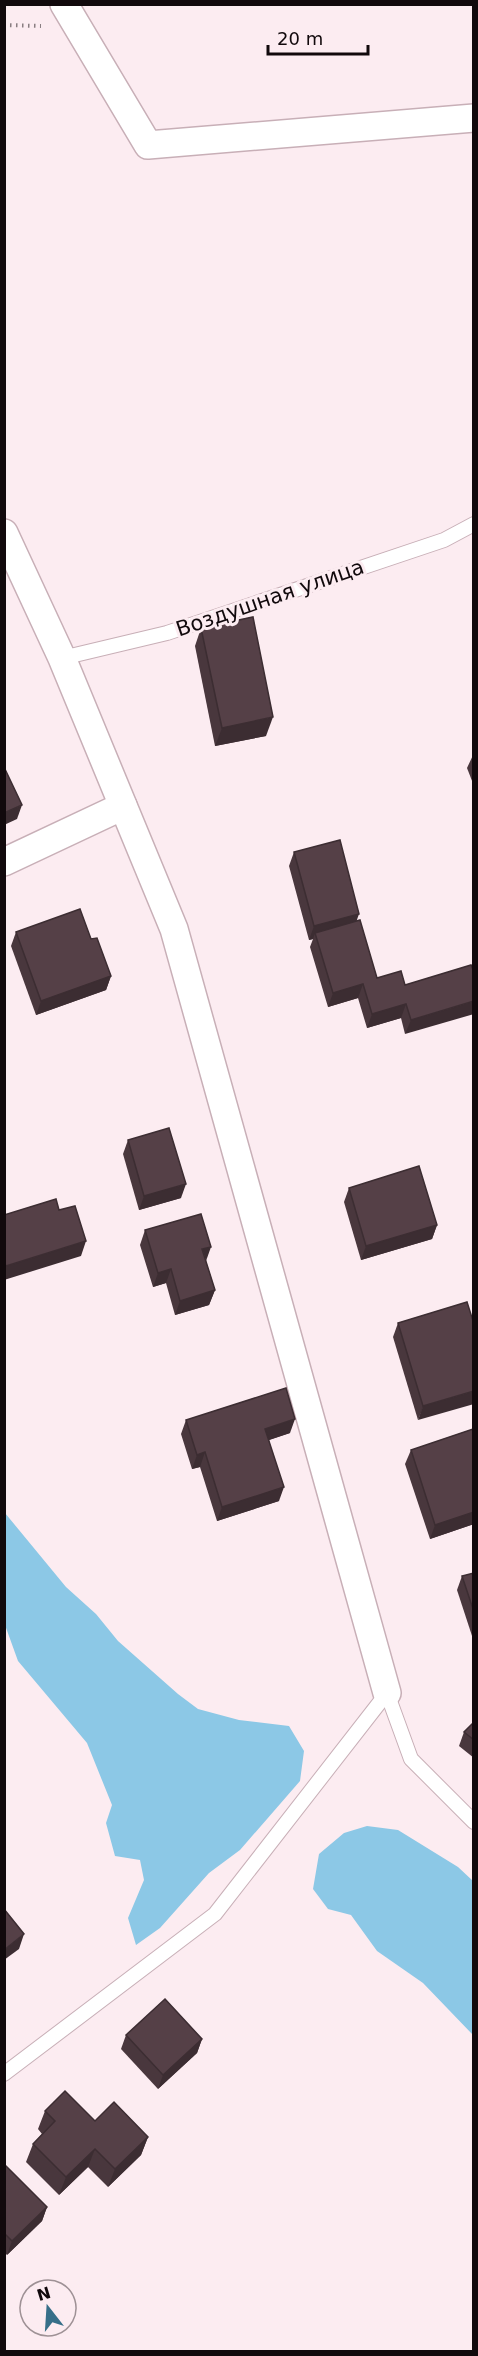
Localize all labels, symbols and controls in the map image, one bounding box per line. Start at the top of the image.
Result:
scale bar [268,18,368,56]
text: 20 m [277,28,323,49]
street label: Воздушная улица [173,555,367,641]
north arrow [18,2278,78,2338]
text: N [35,2283,53,2305]

